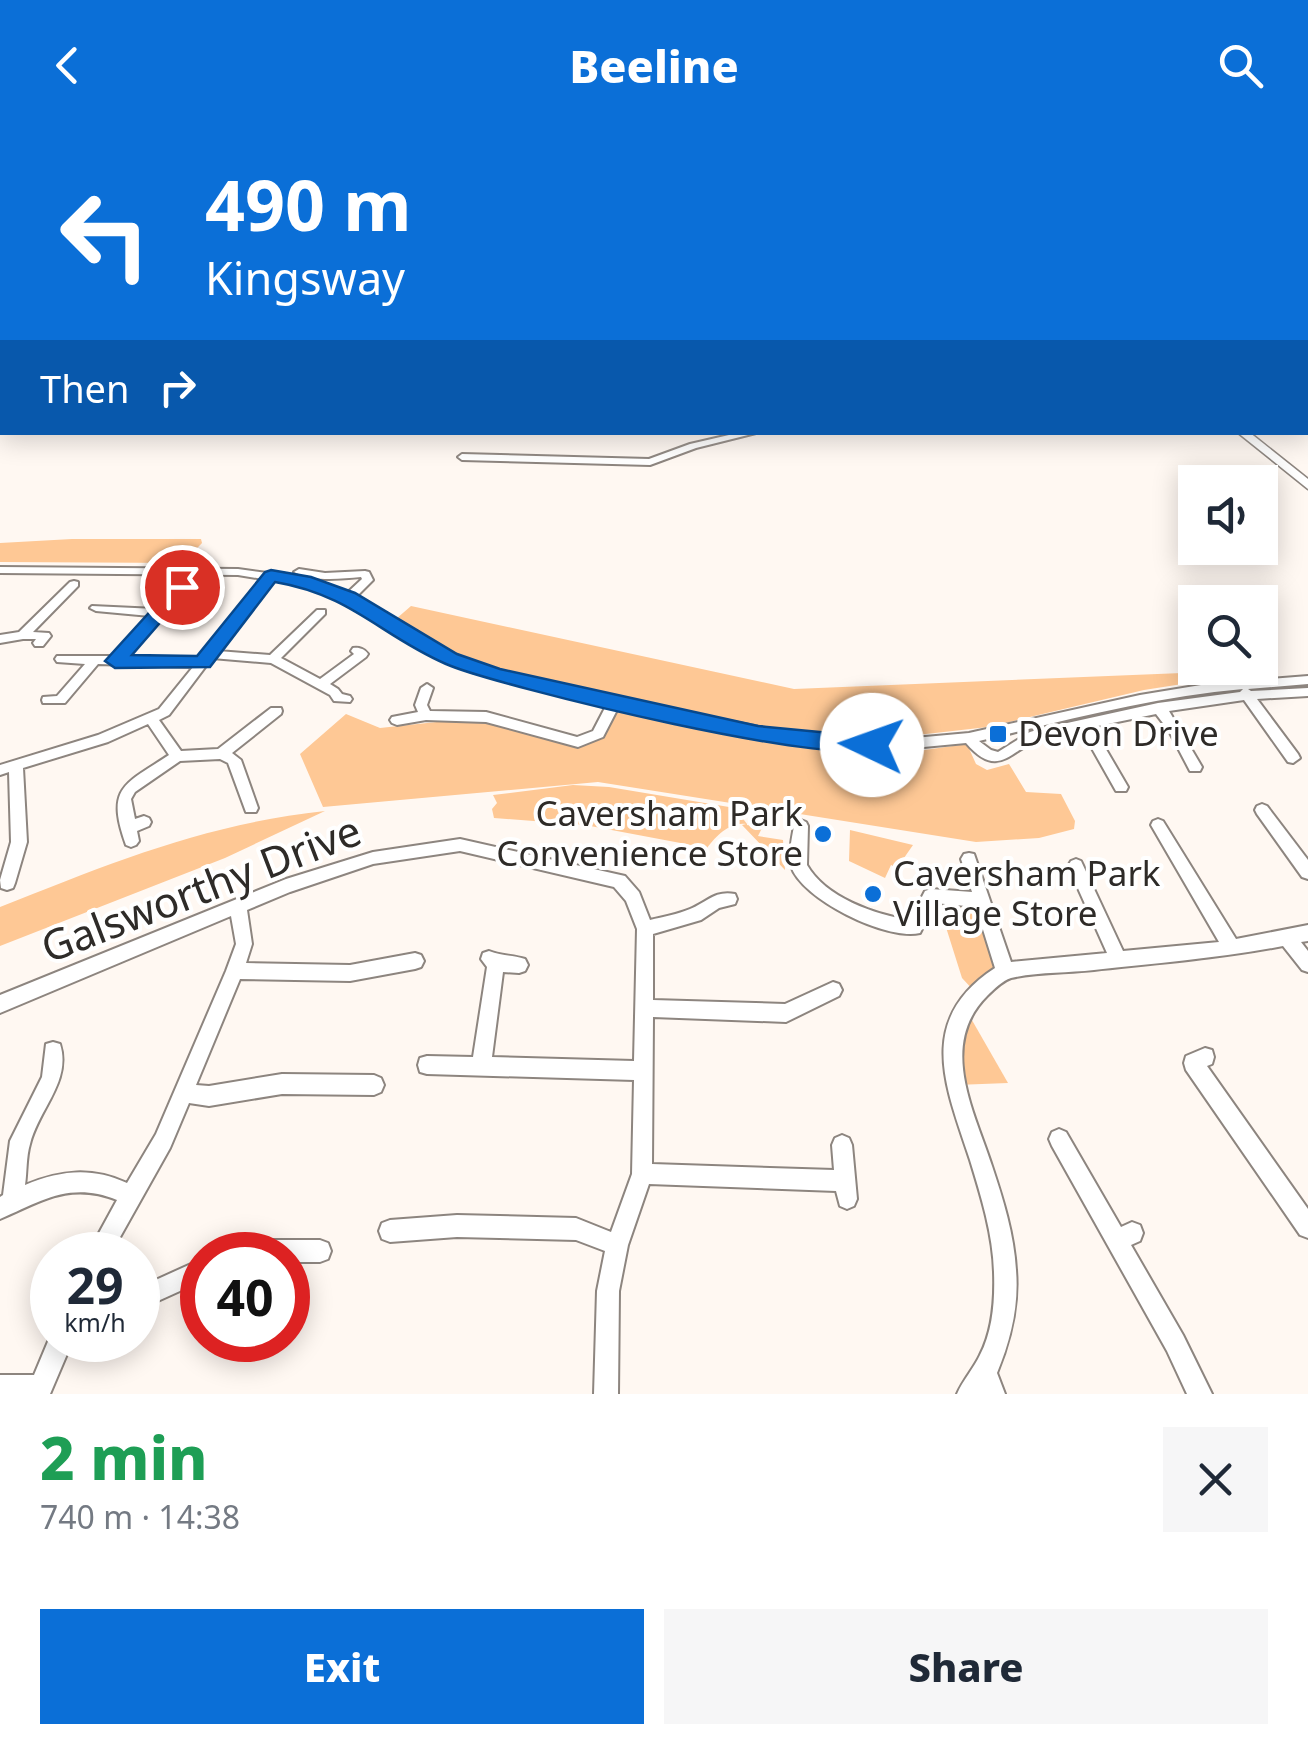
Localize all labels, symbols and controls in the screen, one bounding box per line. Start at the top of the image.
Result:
text: Beeline [569,35,739,96]
icon: back [40,38,95,93]
icon: search [1213,38,1268,93]
text: 490 m [205,156,412,252]
icon: left [40,170,170,300]
text: Kingsway [205,247,405,308]
icon: right [150,360,205,415]
text: Then [40,362,130,414]
map controls [1178,465,1278,685]
button: sound [1178,465,1278,565]
pin [140,545,225,630]
icon: arrive [155,560,210,615]
button: search [1178,585,1278,685]
position arrow [820,693,924,797]
place label: Devon Drive [1018,709,1219,756]
marker: Devon Drive [987,723,1009,745]
place label: Caversham Park Convenience Store [496,789,803,876]
street label: Galsworthy Drive [32,800,369,975]
marker: Caversham Park Convenience Store [812,823,834,845]
place label: Caversham Park Village Store [893,849,1161,936]
marker: Caversham Park Village Store [862,883,884,905]
speed limit sign: 40 [180,1232,310,1362]
text: 29 [66,1251,124,1319]
text: km/h [64,1305,126,1339]
text: 2 min [40,1416,208,1498]
button: close [1163,1427,1268,1532]
text: 740 m · 14:38 [40,1495,240,1538]
button: Exit [40,1609,644,1724]
button: Share [664,1609,1268,1724]

